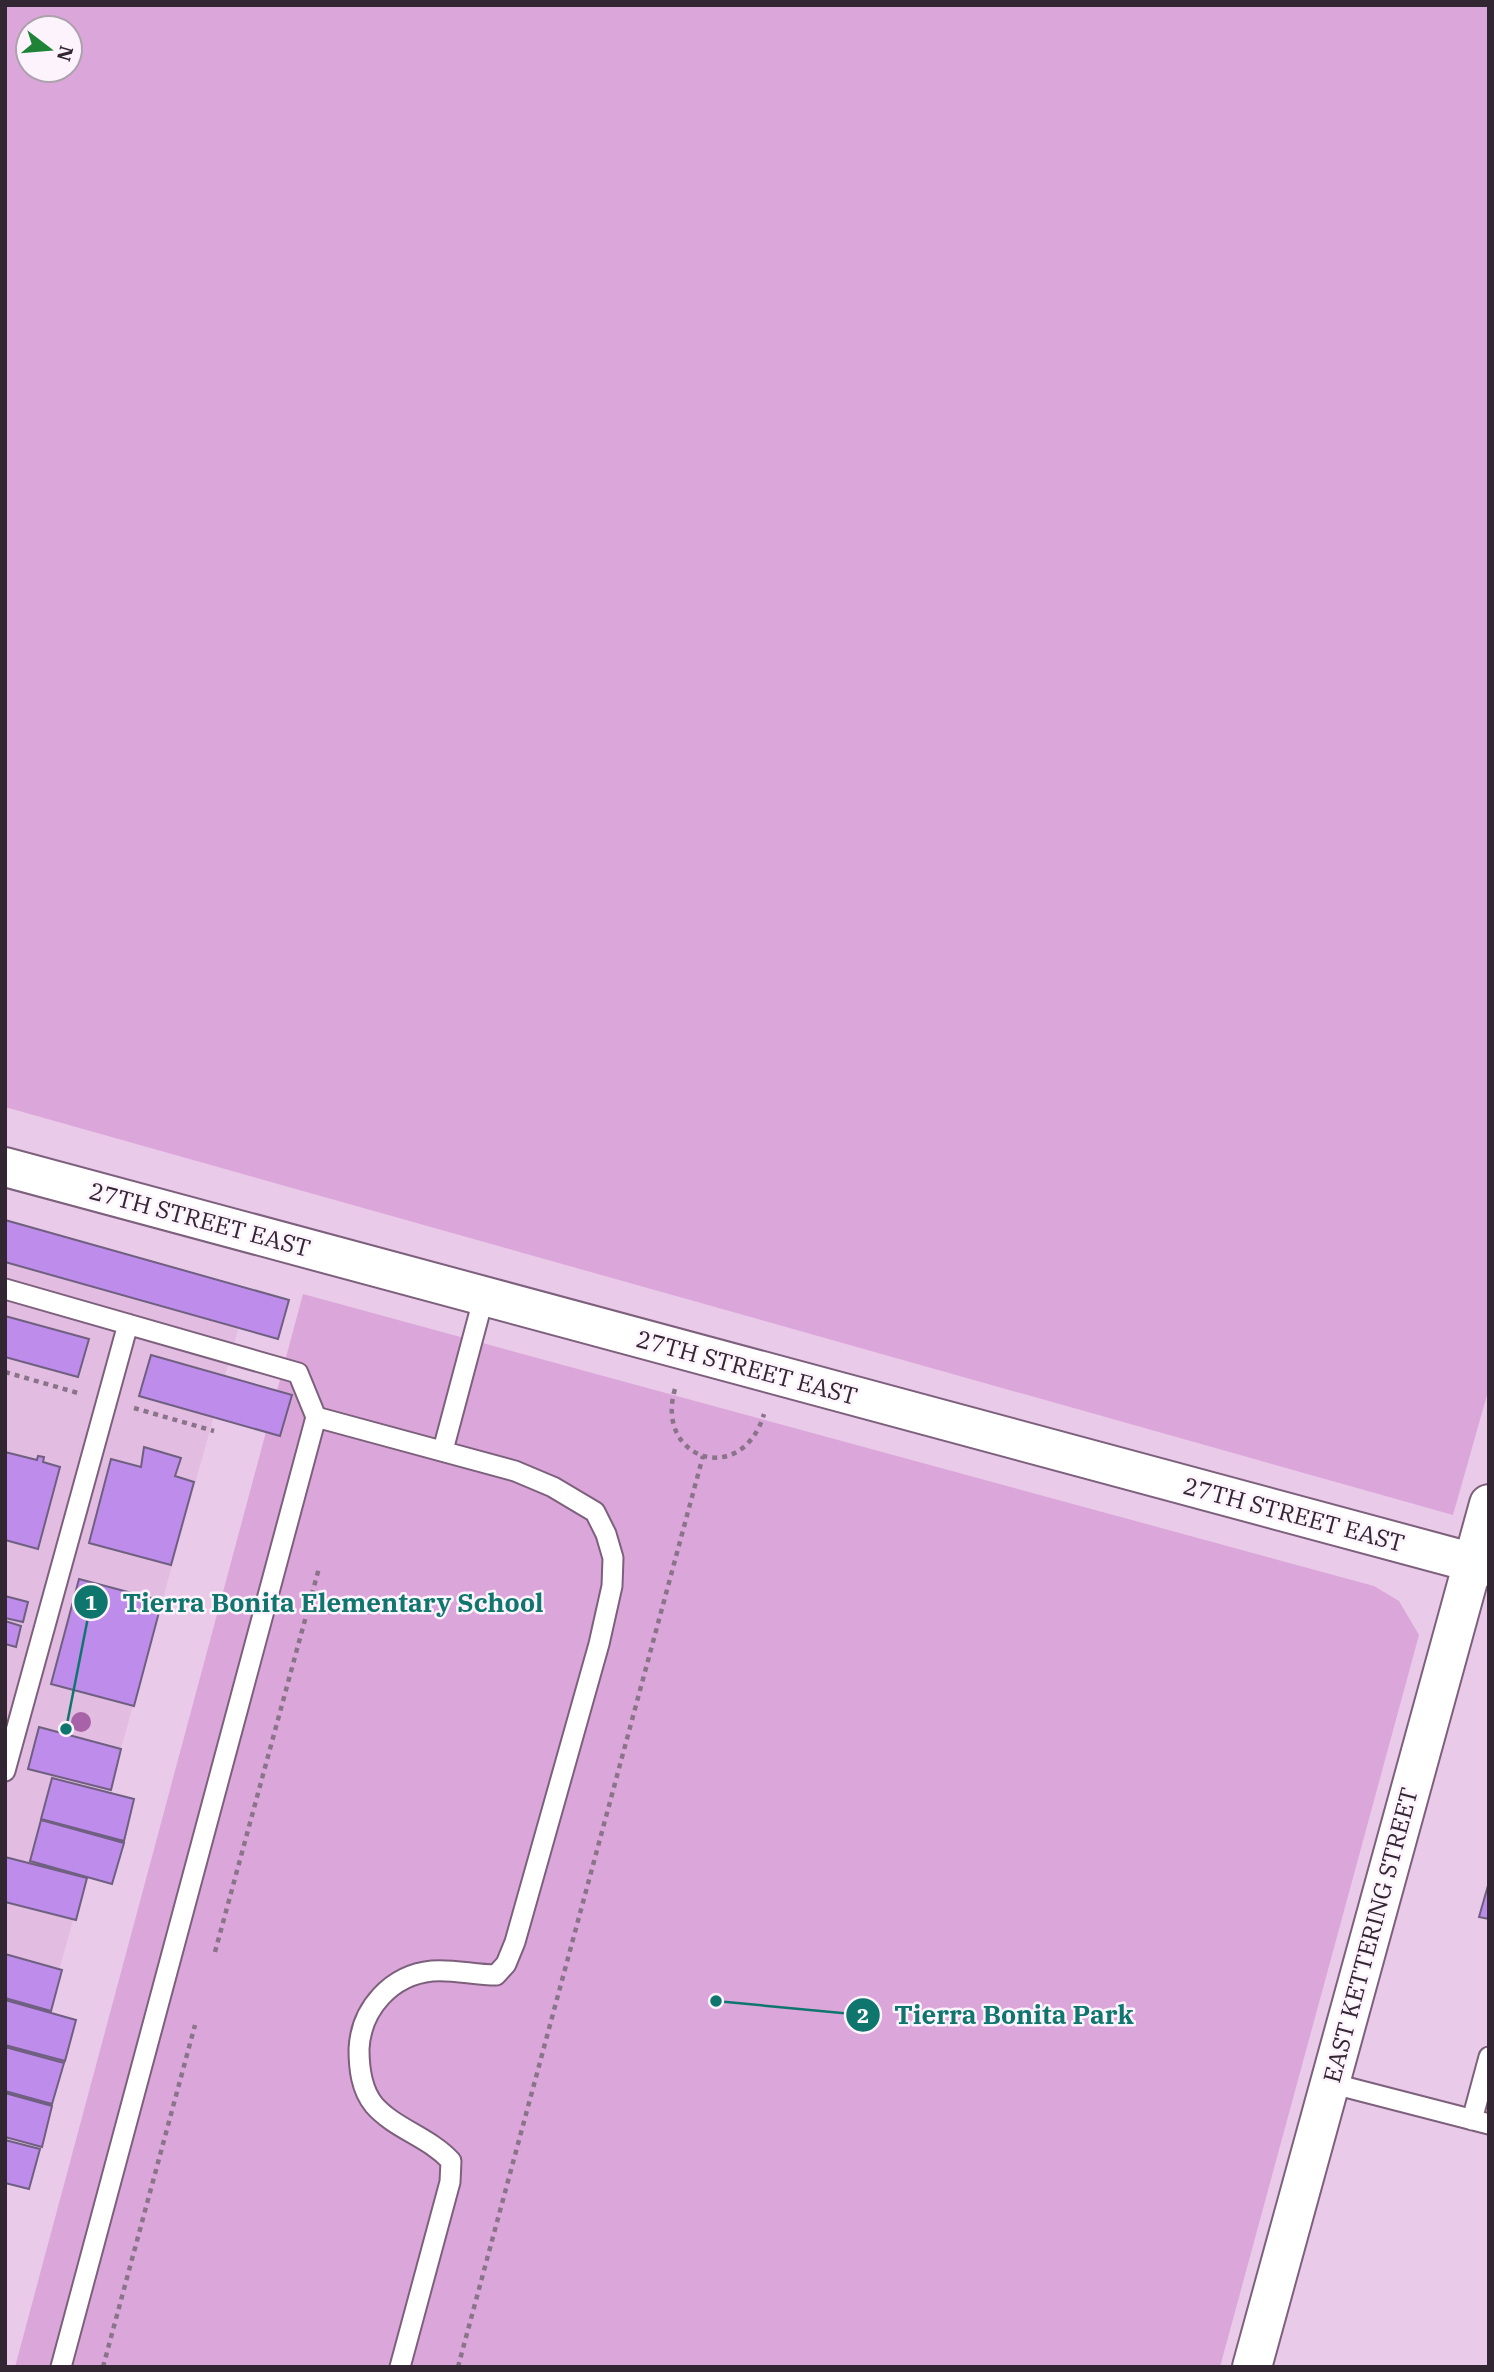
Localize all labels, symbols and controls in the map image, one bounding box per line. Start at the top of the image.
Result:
north arrow [14,14,84,84]
text: N [52,43,79,64]
street label: 27TH STREET EAST [86,1174,314,1264]
street label: 27TH STREET EAST [633,1322,861,1412]
street label: 27TH STREET EAST [1180,1469,1408,1559]
callout: Tierra Bonita Elementary School [73,1579,557,1626]
text: Tierra Bonita Elementary School [122,1585,544,1619]
text: 1 [85,1588,97,1616]
street label: EAST KETTERING STREET [1315,1784,1425,2086]
callout: Tierra Bonita Park [846,1992,1148,2039]
text: Tierra Bonita Park [894,1997,1135,2031]
text: 2 [857,2001,869,2029]

